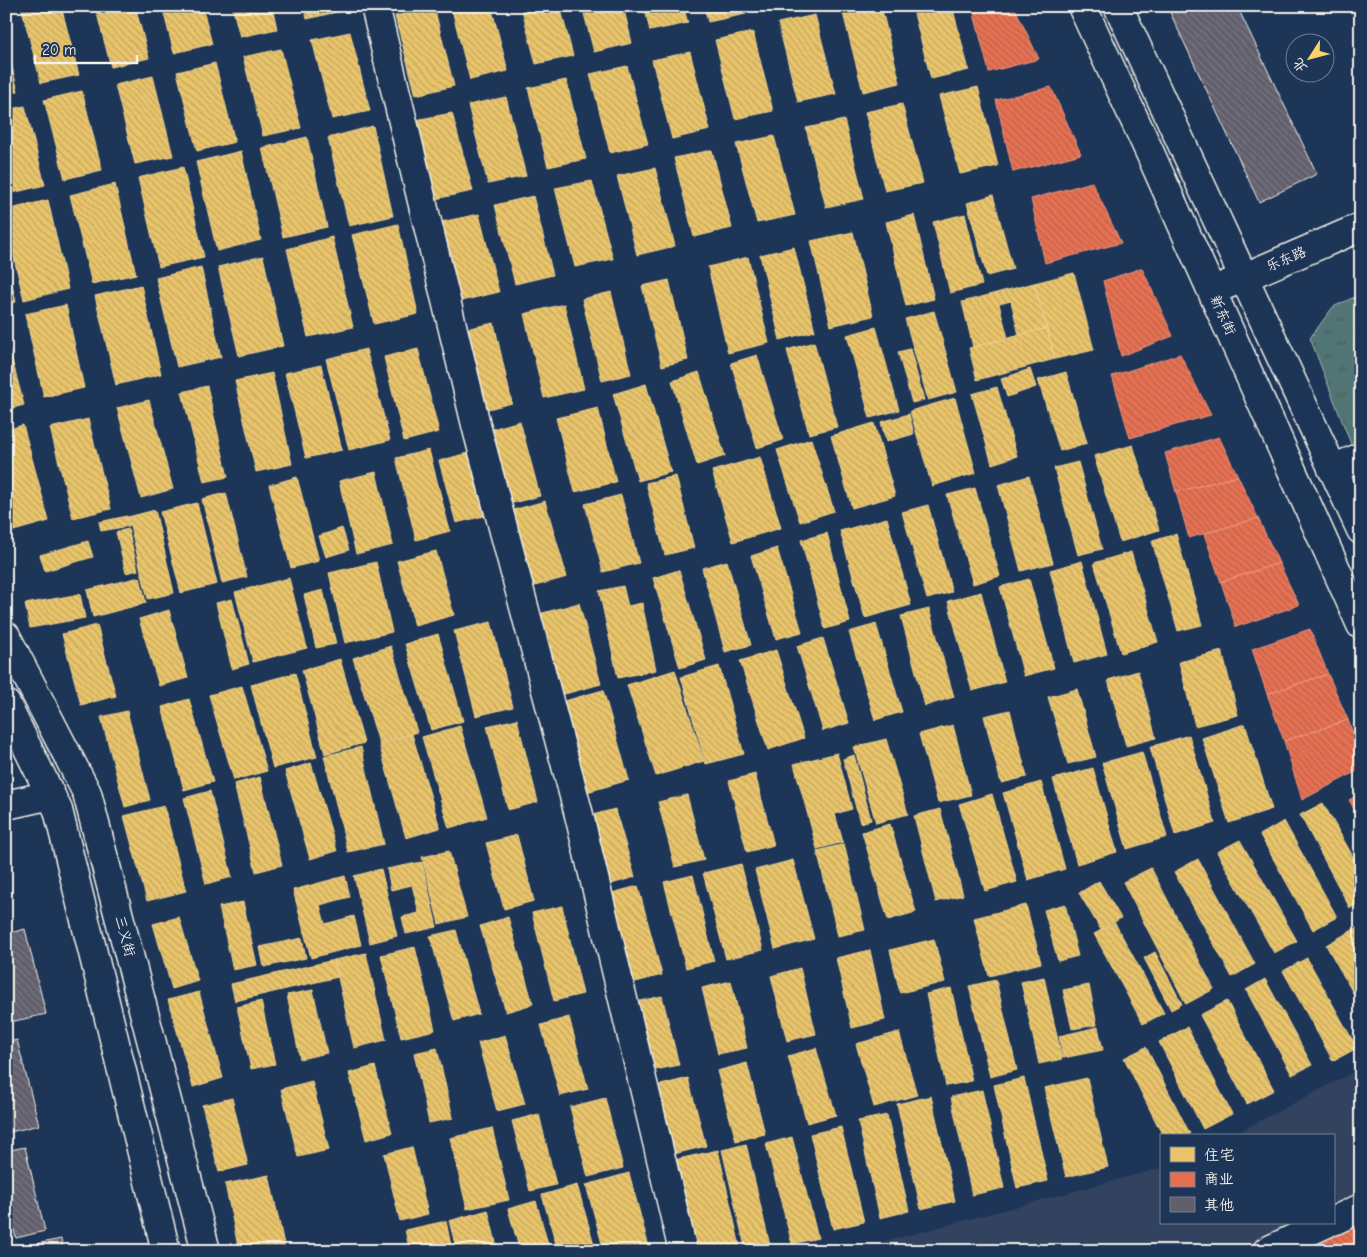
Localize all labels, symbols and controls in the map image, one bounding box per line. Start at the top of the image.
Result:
scale bar [35,32,138,64]
north arrow [1284,32,1334,82]
text: 20 m [42,41,76,59]
text: 北 [1289,55,1311,76]
street label: 乐东路 [1263,243,1309,275]
street label: 新东街 [1207,292,1239,338]
street label: 三义街 [111,914,139,958]
legend [1160,1134,1334,1224]
text: 住宅 [1204,1146,1234,1164]
text: 商业 [1204,1170,1234,1188]
text: 其他 [1204,1196,1234,1214]

